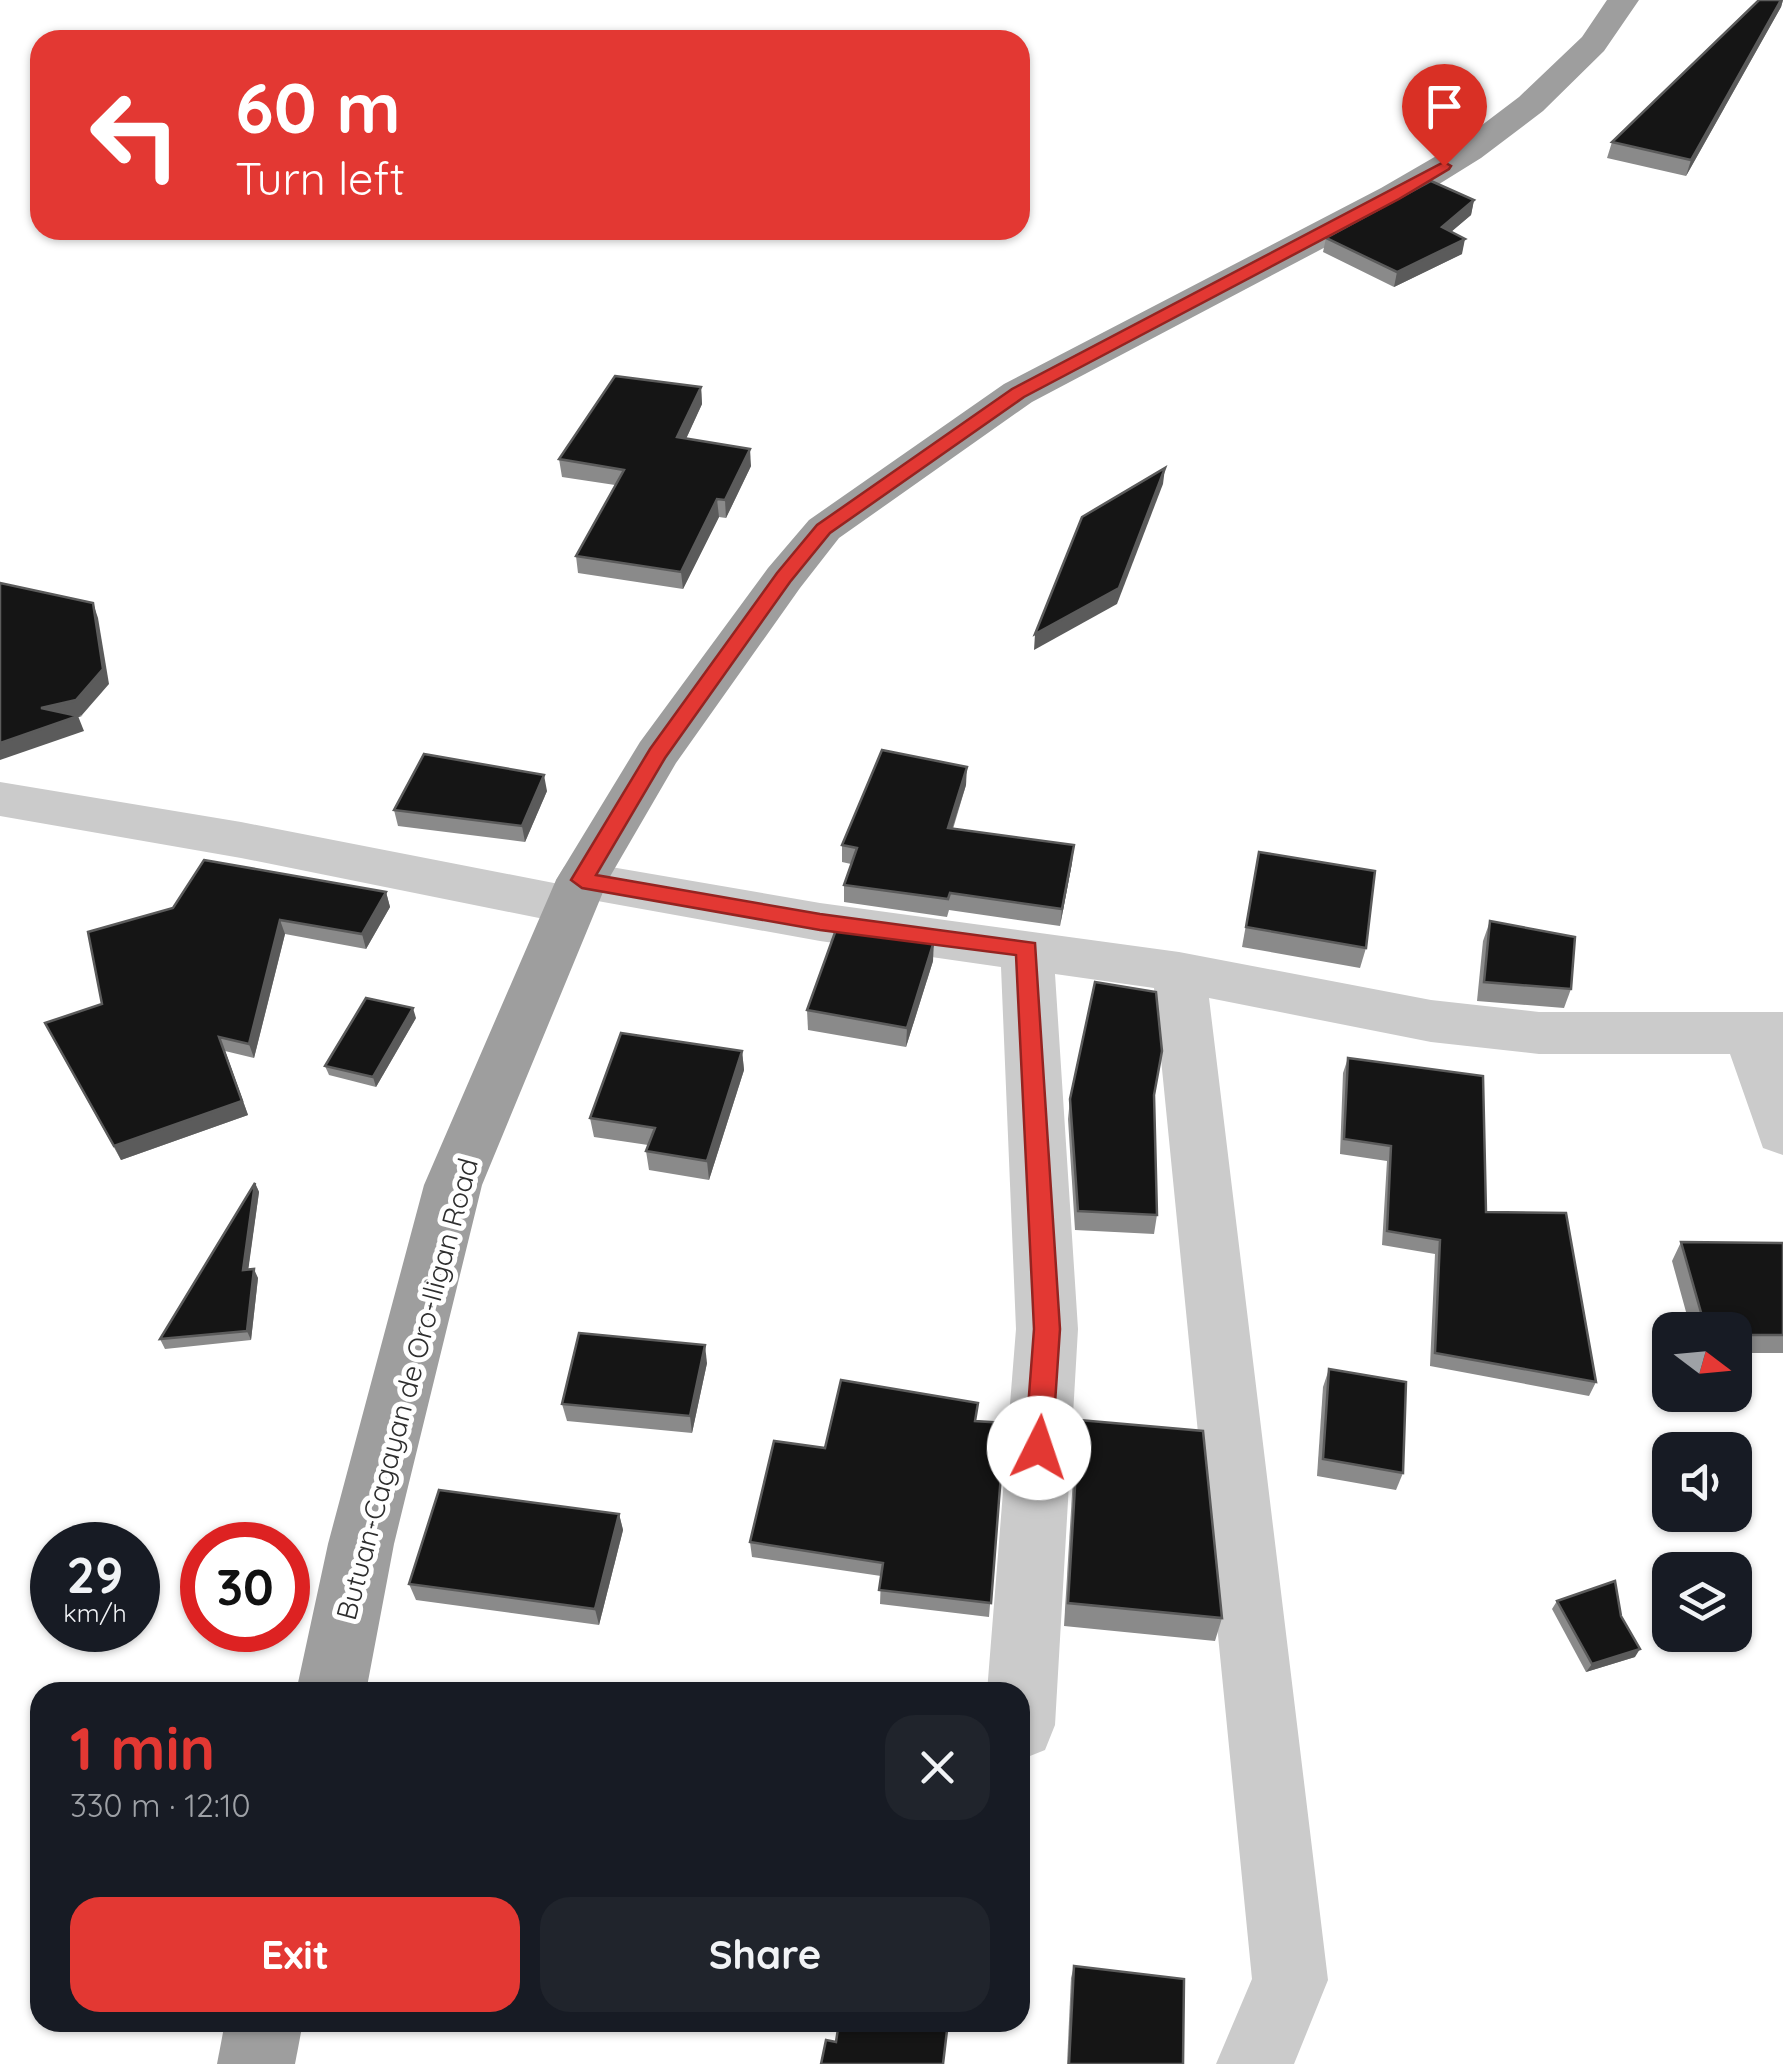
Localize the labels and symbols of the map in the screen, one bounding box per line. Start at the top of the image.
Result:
pin [1402,64,1487,167]
street label: Butuan-Cagayan de Oro-Iligan Road [328,1154,485,1624]
north arrow [1652,1312,1752,1412]
position arrow [987,1396,1091,1500]
speed limit sign: 30 [180,1522,310,1652]

